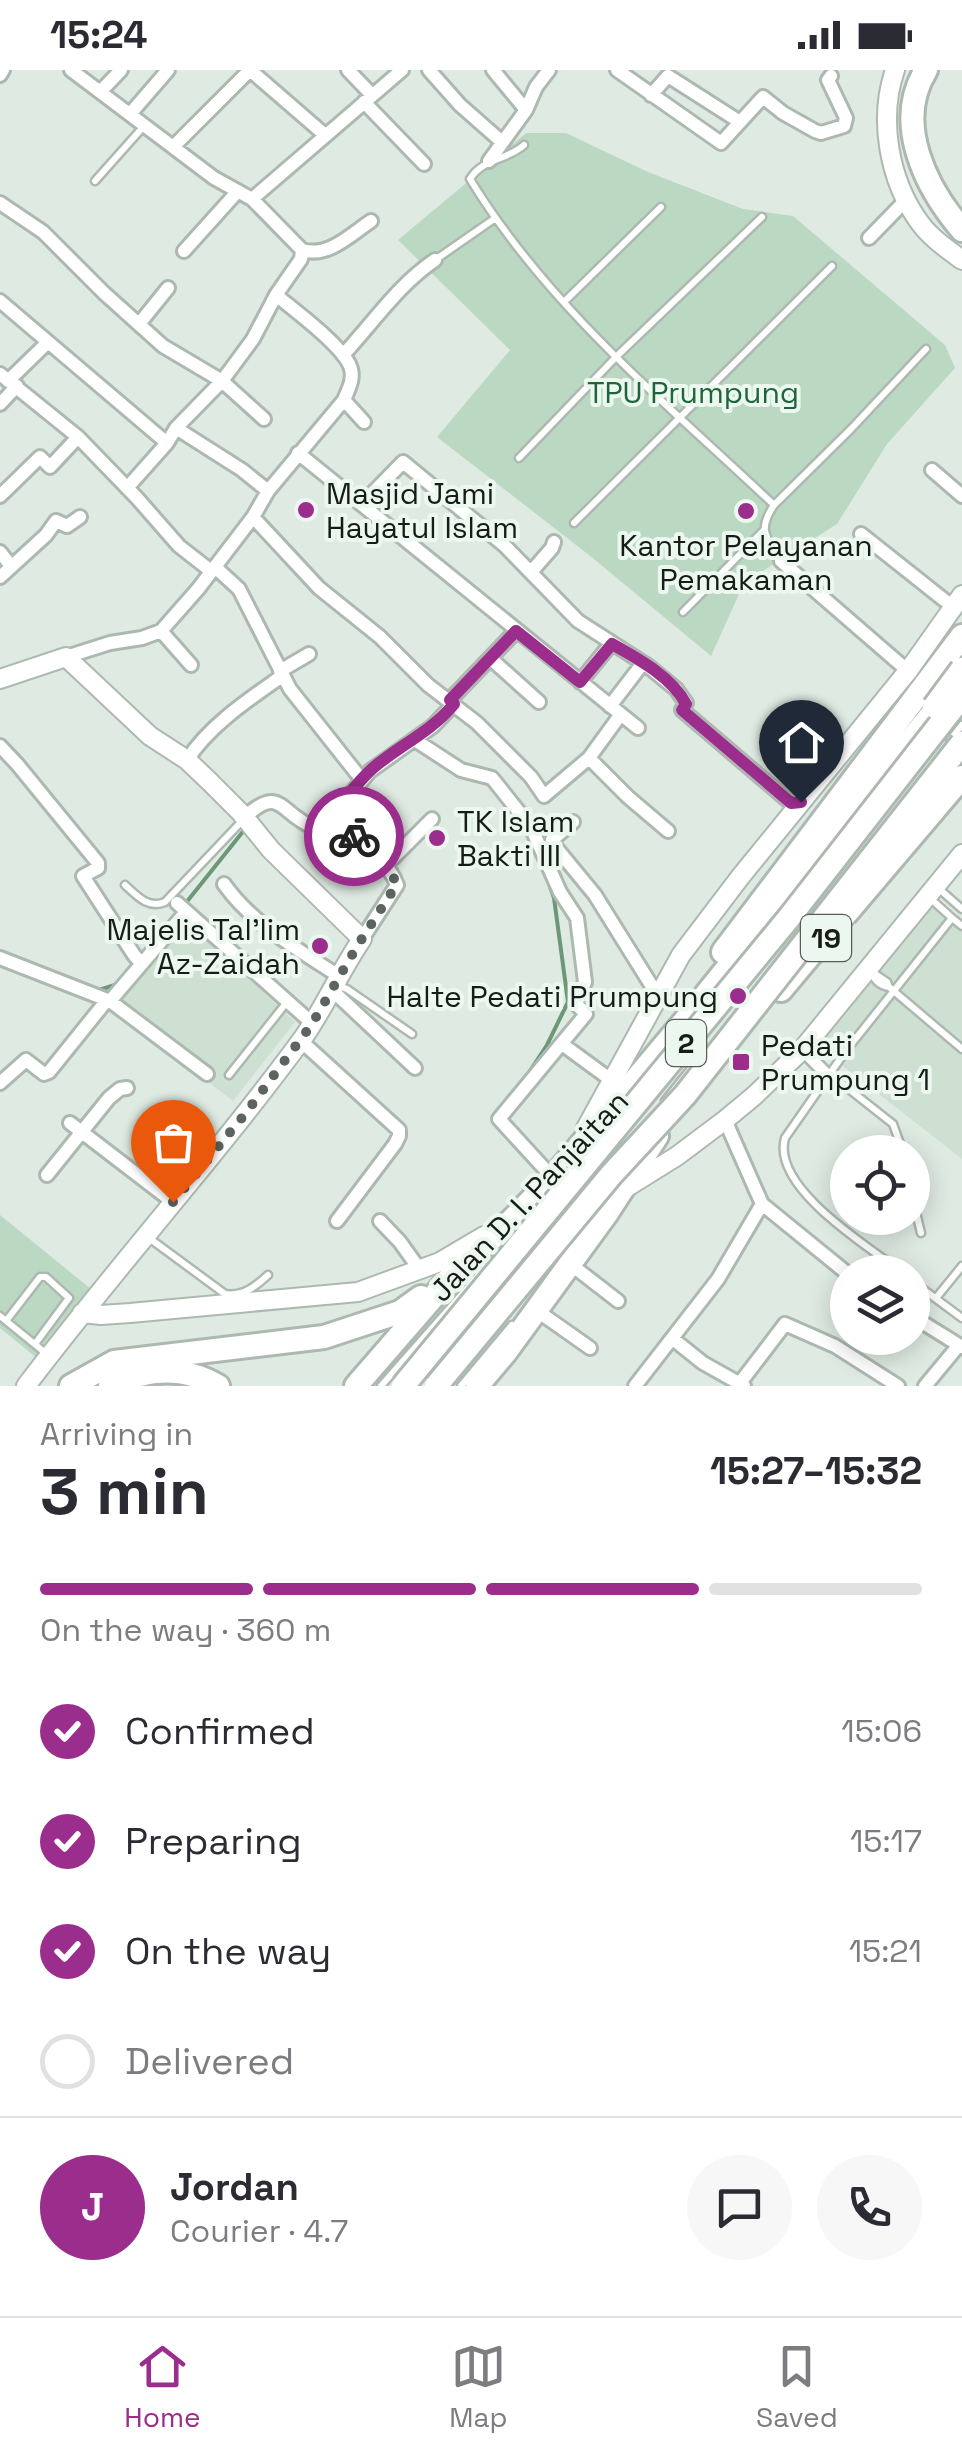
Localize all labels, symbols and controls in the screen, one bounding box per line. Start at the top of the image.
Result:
text: 15:24 [50,11,147,59]
park label: TPU Prumpung [587,373,799,412]
place label: Masjid Jami Hayatul Islam [326,474,518,547]
marker: Masjid Jami Hayatul Islam [295,499,317,521]
marker: Kantor Pelayanan Pemakaman [735,500,757,522]
place label: Kantor Pelayanan Pemakaman [619,526,873,599]
pin [759,700,844,803]
icon: home [774,715,829,770]
courier [304,786,404,886]
place label: TK Islam Bakti III [457,802,574,875]
icon: bike [327,809,382,864]
marker: TK Islam Bakti III [426,827,448,849]
place label: Majelis Tal'lim Az-Zaidah [107,910,300,983]
road number: 19 [801,915,851,961]
marker: Majelis Tal'lim Az-Zaidah [309,935,331,957]
place label: Halte Pedati Prumpung [386,977,718,1016]
marker: Halte Pedati Prumpung [727,985,749,1007]
road number: 2 [666,1020,706,1066]
place label: Pedati Prumpung 1 [761,1026,930,1099]
marker: Pedati Prumpung 1 [730,1051,752,1073]
street label: Jalan D. I. Panjaitan [421,1082,637,1310]
pin [131,1100,216,1203]
icon: bag [146,1115,201,1170]
map controls [830,1135,930,1355]
button: locate [830,1135,930,1235]
button: layers [830,1255,930,1355]
text: Arriving in [40,1414,193,1454]
text: 15:27–15:32 [710,1447,922,1495]
text: 3 min [40,1450,209,1533]
text: On the way · 360 m [40,1610,331,1650]
icon: check [40,1704,95,1759]
text: Confirmed [125,1707,315,1755]
text: 15:06 [841,1711,922,1751]
icon: check [40,1814,95,1869]
text: Preparing [125,1817,302,1865]
text: 15:17 [850,1821,922,1861]
icon: check [40,1924,95,1979]
text: On the way [125,1927,331,1975]
text: 15:21 [849,1931,922,1971]
text: Delivered [125,2037,294,2085]
button: chat [687,2155,792,2260]
button: phone [817,2155,922,2260]
text: Jordan [170,2163,299,2211]
text: J [81,2183,104,2231]
text: Courier · 4.7 [170,2211,348,2251]
tab: Home [124,2339,201,2435]
tab: Map [449,2339,508,2435]
tab: Saved [756,2339,838,2435]

